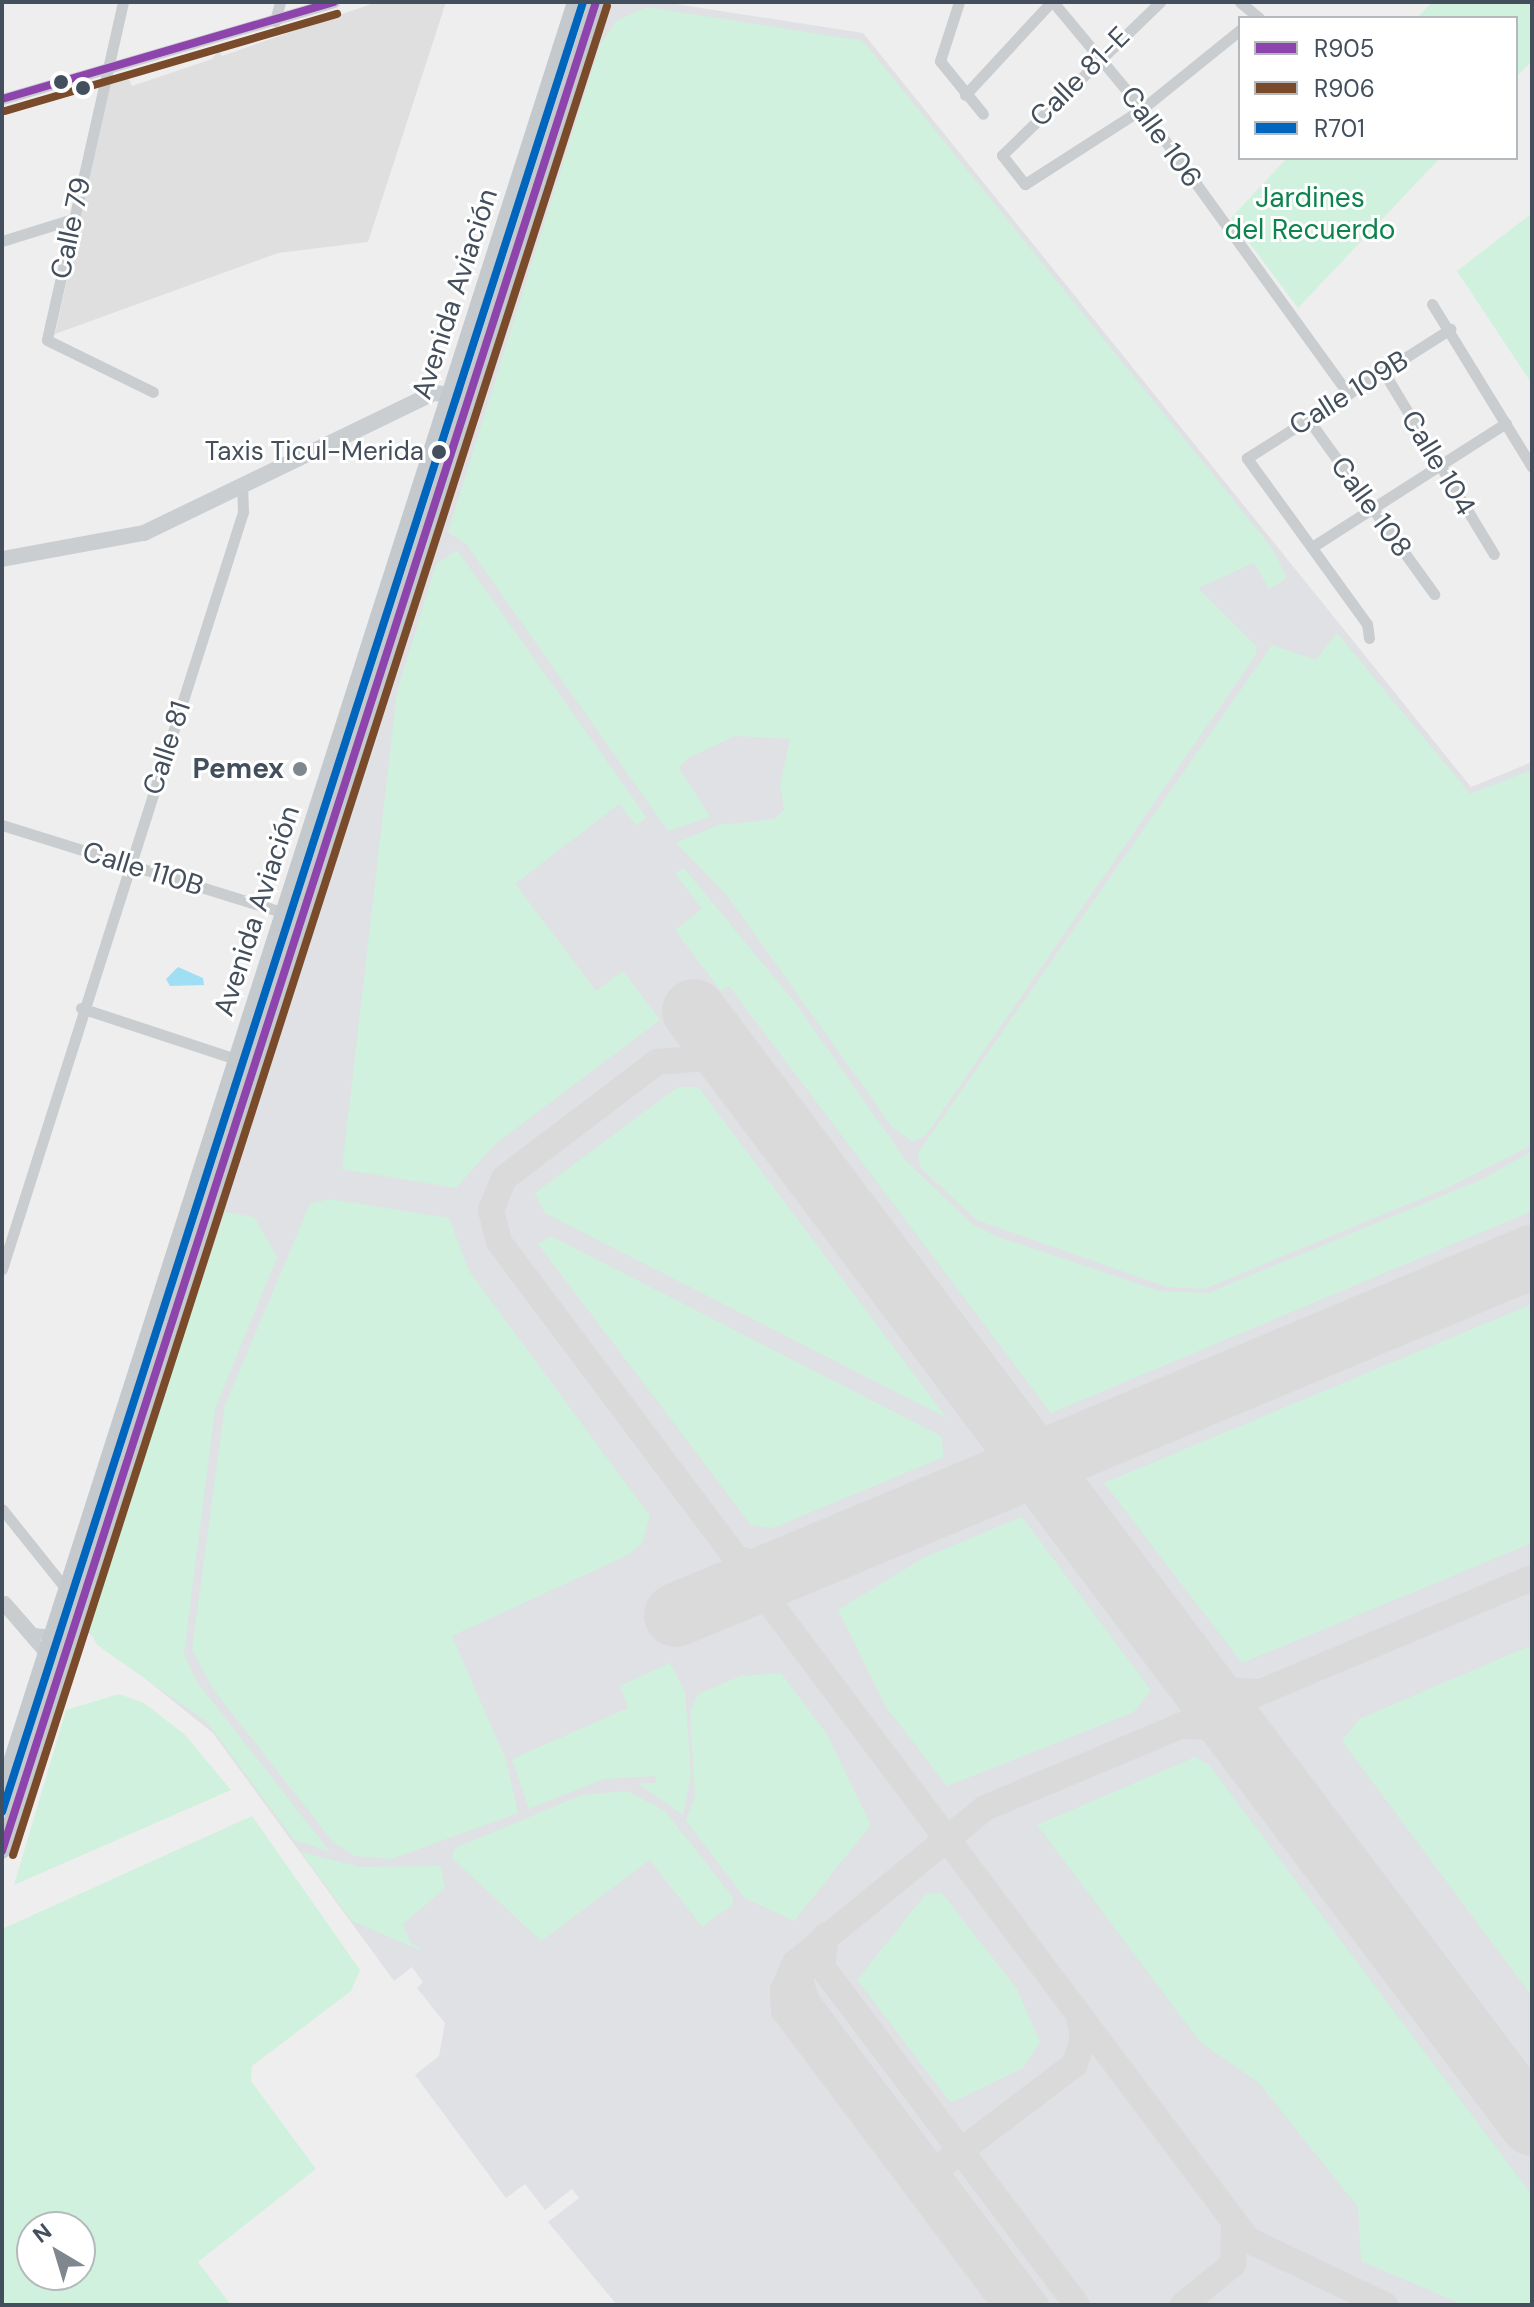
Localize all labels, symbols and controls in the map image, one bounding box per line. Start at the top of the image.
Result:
legend [1238,16,1518,160]
street label: Calle 81-E [1023,20,1137,134]
text: R905 [1314,33,1374,64]
text: R906 [1314,73,1375,104]
unlabelled marker [53,74,69,90]
unlabelled marker [75,80,91,96]
street label: Calle 106 [1113,80,1209,194]
text: R701 [1314,113,1365,144]
street label: Calle 79 [44,174,98,282]
park label: Jardines del Recuerdo [1225,181,1395,247]
street label: Avenida Aviación [405,184,505,404]
street label: Calle 109B [1283,343,1415,443]
street label: Calle 104 [1394,405,1482,521]
place label: Taxis Ticul-Merida [205,436,424,468]
marker: Taxis Ticul-Merida [431,444,447,460]
street label: Calle 108 [1323,450,1419,564]
street label: Calle 81 [136,697,198,799]
place label: Pemex [192,752,284,786]
marker: Pemex [291,760,309,778]
street label: Avenida Aviación [207,801,307,1021]
street label: Calle 110B [78,835,208,903]
north arrow [16,2211,96,2291]
text: N [27,2217,57,2250]

